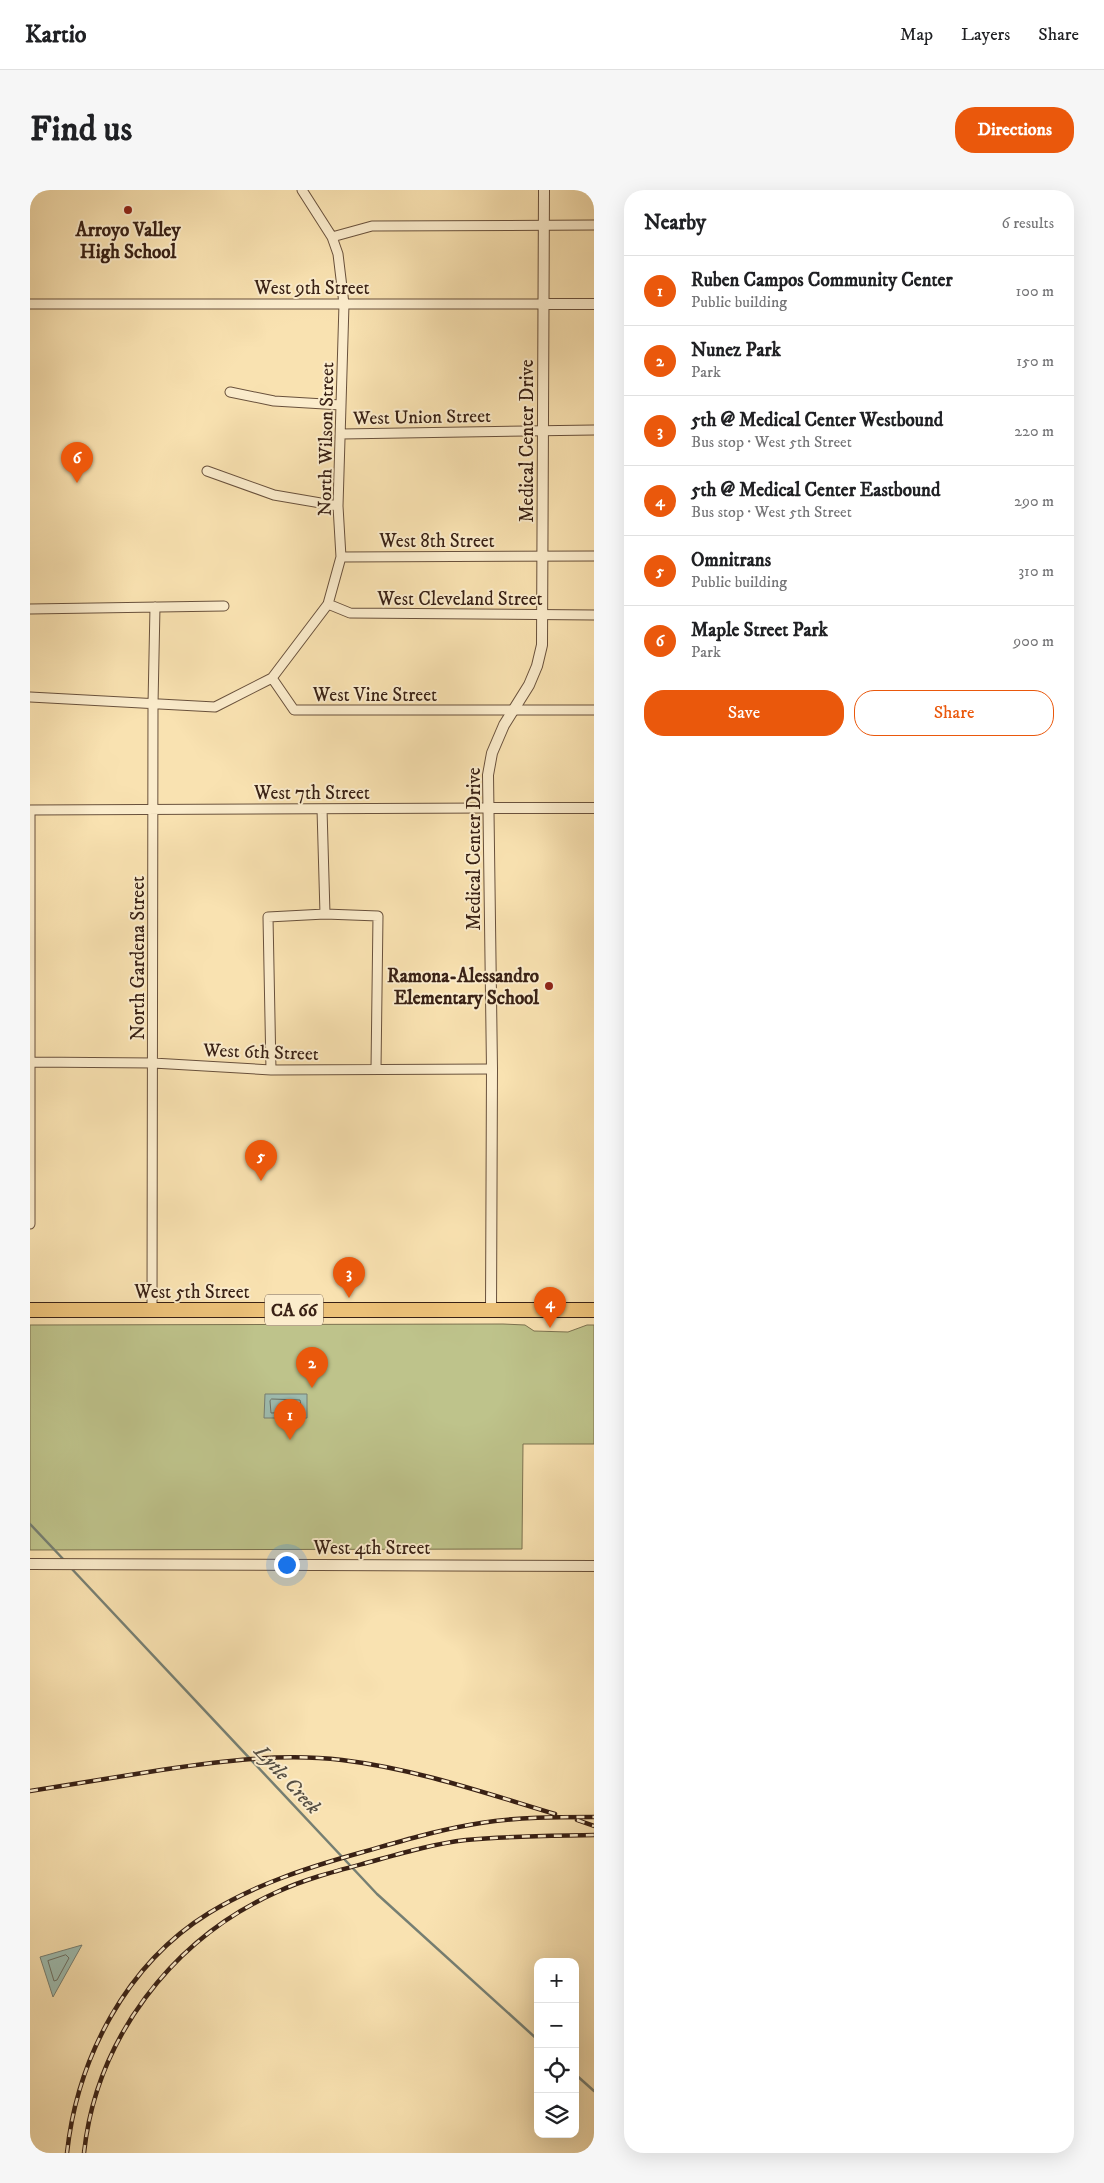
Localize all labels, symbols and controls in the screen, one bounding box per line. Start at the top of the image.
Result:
text: Kartio [25,20,87,50]
text: Map [900,24,933,46]
text: Layers [961,24,1010,46]
text: Share [1038,24,1079,46]
button: Directions [955,107,1074,153]
text: Find us [30,108,132,152]
marker: Arroyo Valley High School [122,204,134,216]
text: Nearby [644,210,706,236]
text: 6 results [1001,213,1054,233]
place label: Arroyo Valley High School [75,219,181,264]
text: Ruben Campos Community Center [691,269,953,292]
street label: West 9th Street [253,277,370,300]
text: 1 [657,281,663,301]
text: 100 m [1016,281,1054,301]
text: Public building [691,292,787,312]
text: Nunez Park [691,339,781,362]
text: 2 [656,351,664,371]
text: 150 m [1016,351,1054,371]
street label: Medical Center Drive [516,359,539,523]
street label: North Wilson Street [314,362,339,516]
text: Park [691,362,721,382]
street label: West Union Street [352,405,491,430]
text: 5th @ Medical Center Westbound [691,409,943,432]
text: 3 [657,421,663,441]
text: 220 m [1014,421,1054,441]
text: Bus stop · West 5th Street [691,432,852,452]
pin: 6 [61,442,93,483]
text: 5th @ Medical Center Eastbound [691,479,940,502]
text: 4 [655,491,665,511]
text: 290 m [1014,491,1054,511]
text: Bus stop · West 5th Street [691,502,852,522]
street label: West 8th Street [378,530,495,553]
text: Omnitrans [691,549,771,572]
text: 5 [656,561,664,581]
text: 310 m [1018,561,1054,581]
text: Public building [691,572,787,592]
street label: West Cleveland Street [376,588,543,611]
text: Maple Street Park [691,619,828,642]
text: 6 [656,631,664,651]
text: 900 m [1013,631,1054,651]
text: Park [691,642,721,662]
street label: West Vine Street [312,684,437,707]
button: Save [644,690,844,736]
button: Share [854,690,1054,736]
street label: Medical Center Drive [463,767,486,931]
street label: West 7th Street [253,782,370,805]
street label: North Gardena Street [127,876,150,1040]
place label: Ramona-Alessandro Elementary School [387,965,539,1010]
marker: Ramona-Alessandro Elementary School [543,980,555,992]
street label: West 6th Street [202,1039,319,1066]
pin: 5 [245,1140,277,1181]
pin: 3 [333,1257,365,1298]
street label: West 5th Street [133,1281,250,1304]
pin: 4 [534,1287,566,1328]
road number: CA 66 [265,1294,323,1326]
pin: 2 [296,1347,328,1388]
pin: 1 [274,1399,306,1440]
street label: West 4th Street [313,1537,430,1560]
your location [274,1552,300,1578]
water label: Lytle Creek [248,1739,326,1821]
map controls [534,1958,579,2138]
button: + [534,1958,579,2003]
button: − [534,2003,579,2048]
button: locate [534,2048,579,2093]
button: layers [534,2093,579,2138]

